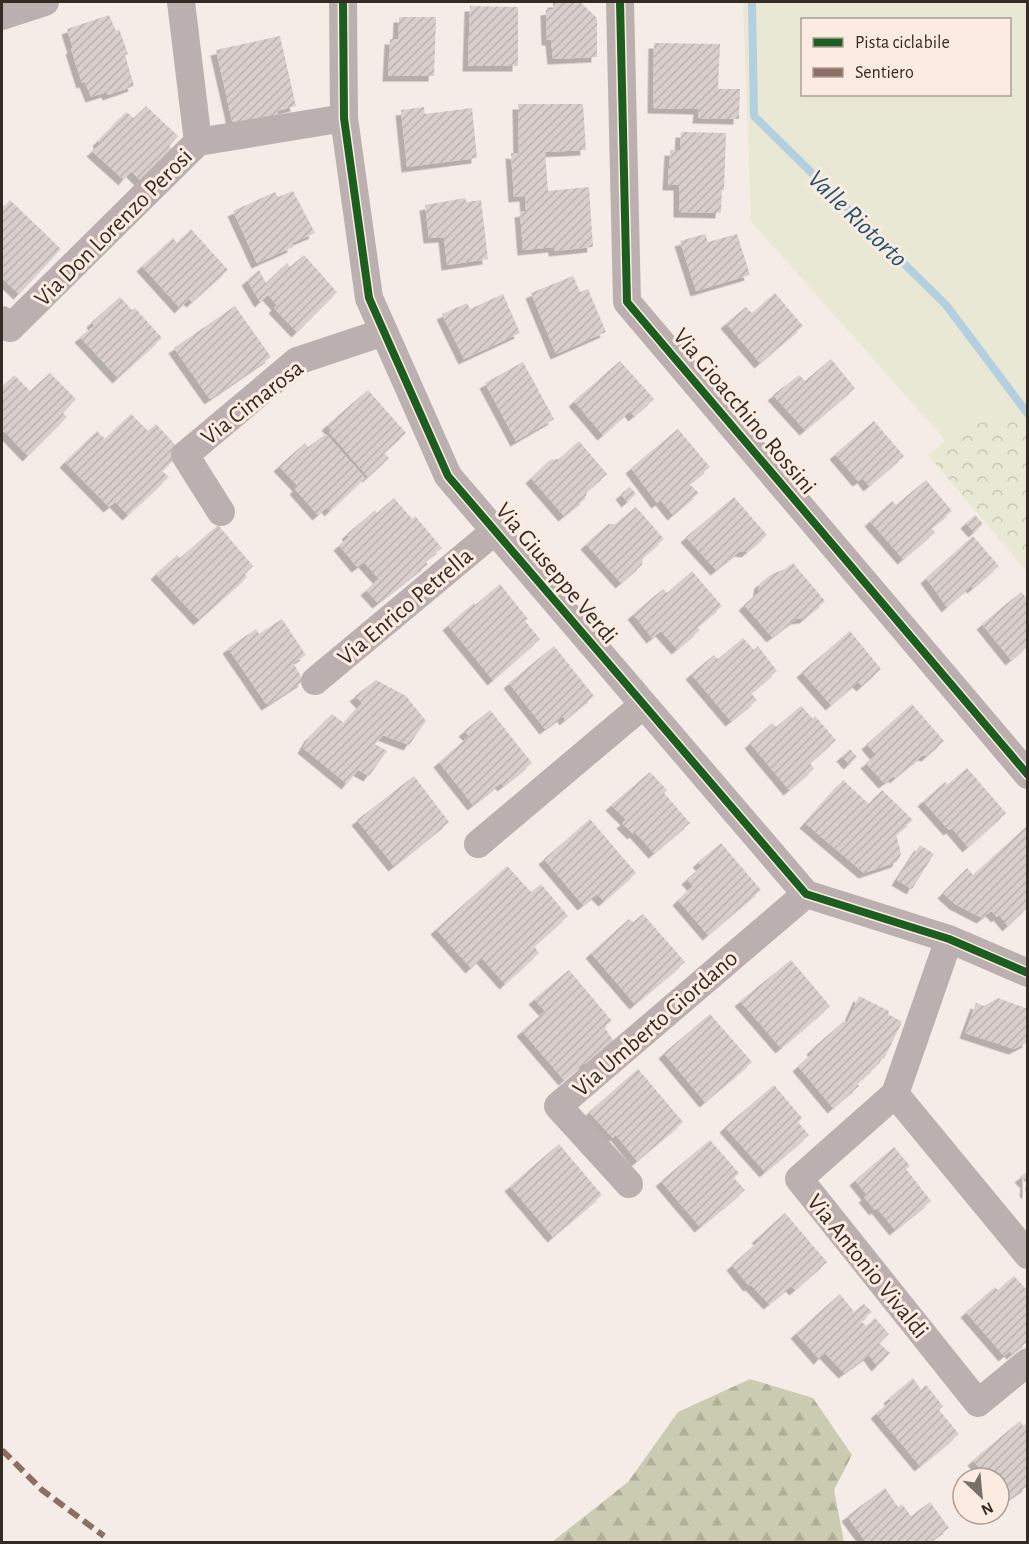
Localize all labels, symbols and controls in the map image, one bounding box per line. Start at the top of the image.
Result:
legend [801,18,1011,96]
text: Pista ciclabile [855,34,950,52]
text: Sentiero [855,64,914,82]
street label: Via Don Lorenzo Perosi [30,144,197,311]
water label: Valle Riotorto [803,165,912,272]
street label: Via Gioacchino Rossini [668,324,820,499]
street label: Via Cimarosa [197,356,308,450]
street label: Via Giuseppe Verdi [491,499,622,649]
street label: Via Enrico Petrella [333,543,478,670]
street label: Via Umberto Giordano [569,946,743,1101]
street label: Via Antonio Vivaldi [802,1190,932,1343]
north arrow [951,1466,1011,1526]
text: N [979,1499,996,1518]

